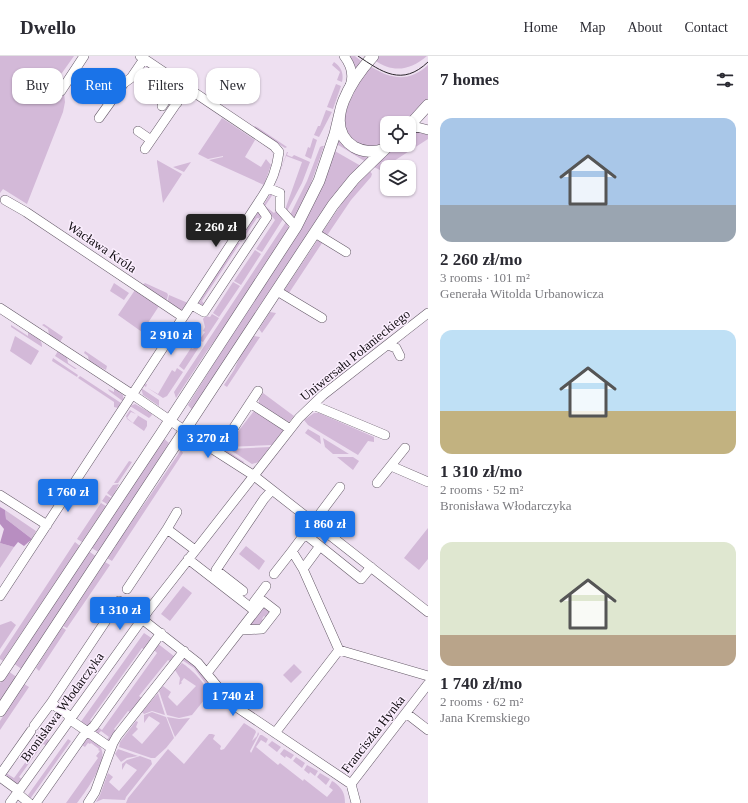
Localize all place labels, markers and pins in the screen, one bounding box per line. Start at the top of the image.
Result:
pin: 2 260 zł [175,214,257,248]
pin: 2 910 zł [130,322,212,356]
pin: 3 270 zł [167,425,249,459]
pin: 1 760 zł [27,479,109,513]
pin: 1 860 zł [284,511,366,545]
pin: 1 310 zł [79,597,161,631]
pin: 1 740 zł [192,683,274,717]

